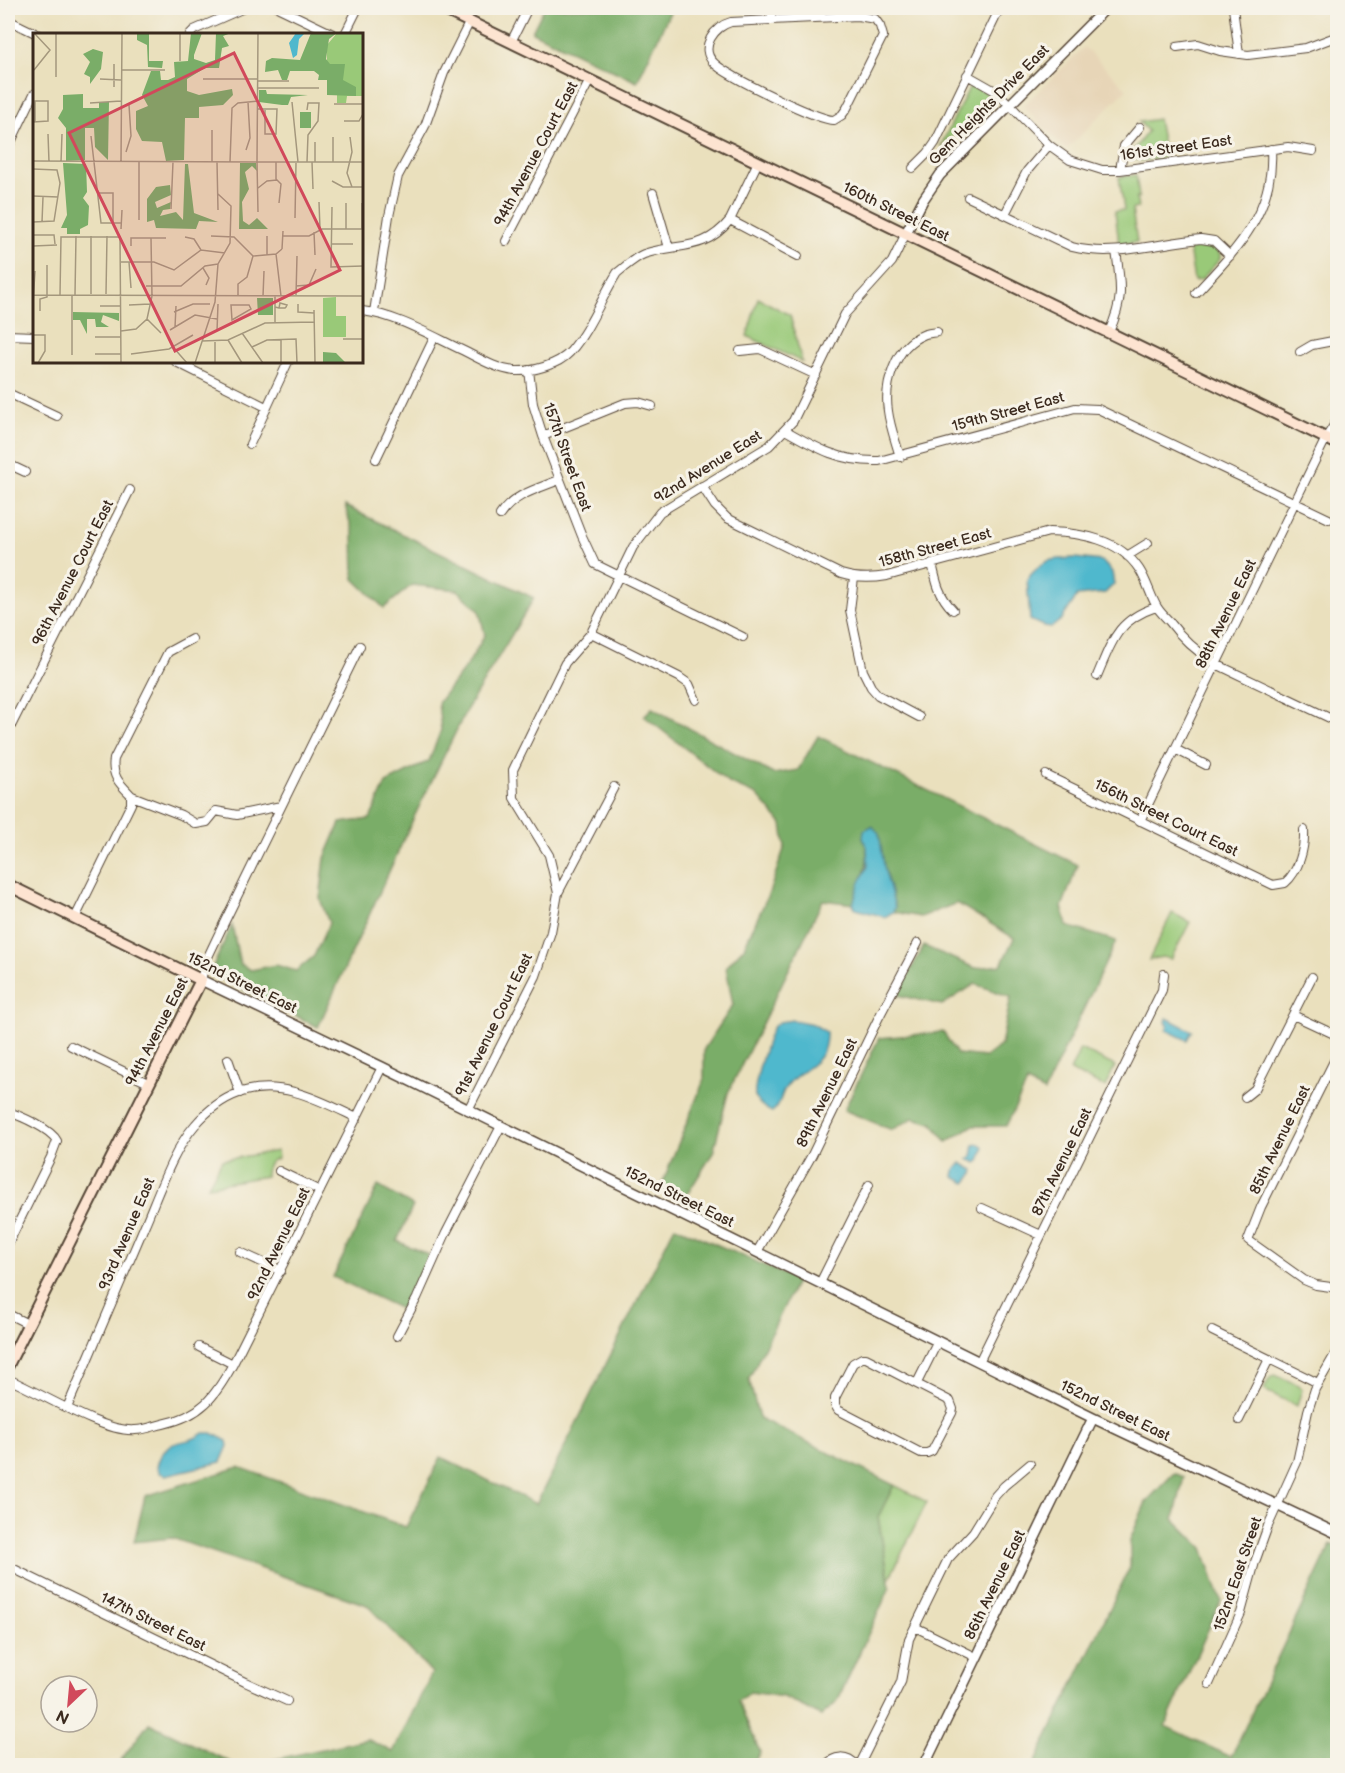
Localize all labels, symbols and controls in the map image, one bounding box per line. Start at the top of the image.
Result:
inset map [33,33,363,363]
street label: Gem Heights Drive East [925,41,1053,169]
street label: 94th Avenue Court East [490,78,582,230]
street label: 161st Street East [1119,131,1233,165]
street label: 160th Street East [840,178,953,246]
street label: 159th Street East [950,388,1067,436]
street label: 157th Street East [539,400,596,514]
street label: 92nd Avenue East [651,426,766,508]
street label: 96th Avenue Court East [28,497,118,649]
street label: 158th Street East [877,524,994,572]
street label: 88th Avenue East [1191,556,1261,672]
street label: 156th Street Court East [1091,775,1241,861]
street label: 152nd Street East [184,948,300,1018]
street label: 91st Avenue Court East [451,950,537,1100]
street label: 94th Avenue East [121,974,193,1090]
street label: 89th Avenue East [792,1035,862,1151]
street label: 85th Avenue East [1245,1082,1315,1198]
street label: 87th Avenue East [1028,1105,1097,1219]
street label: 152nd Street East [621,1162,737,1232]
street label: 93rd Avenue East [95,1174,159,1293]
street label: 92nd Avenue East [243,1184,315,1304]
street label: 152nd Street East [1057,1376,1173,1446]
street label: 152nd East Street [1210,1514,1267,1634]
street label: 86th Avenue East [960,1527,1030,1643]
street label: 147th Street East [97,1588,209,1656]
north arrow [39,1674,99,1734]
text: N [54,1705,73,1727]

